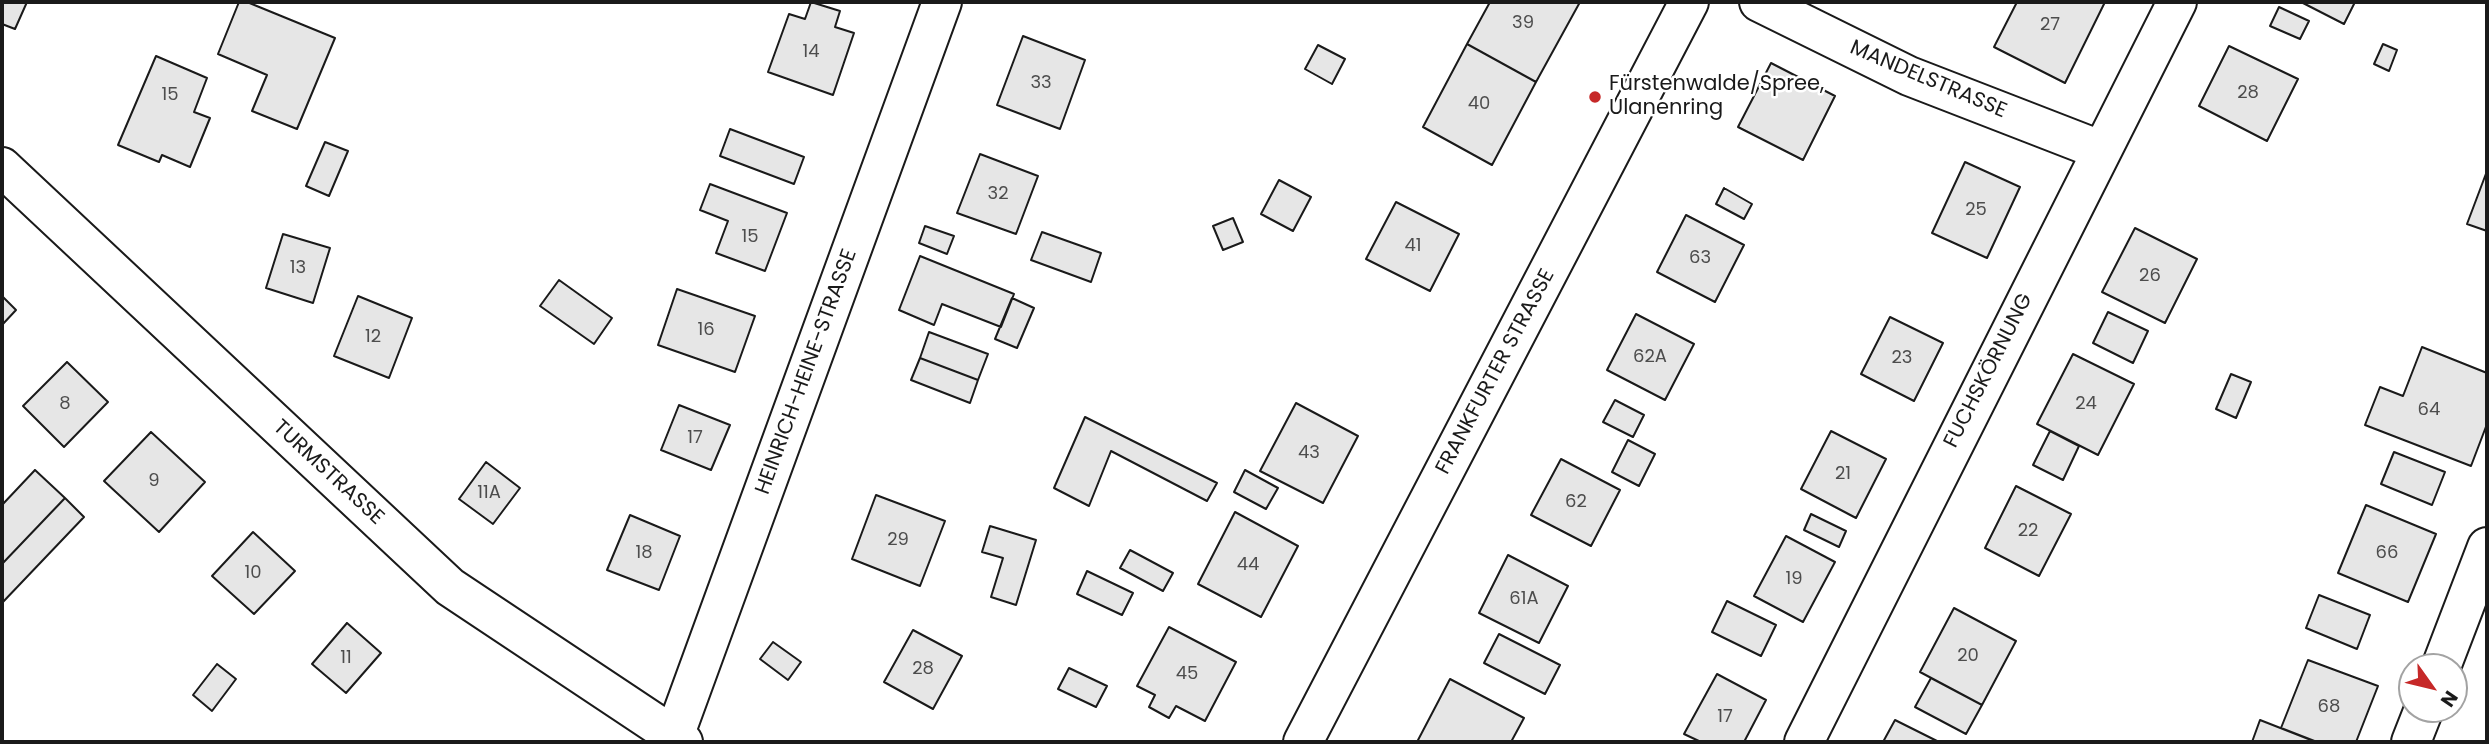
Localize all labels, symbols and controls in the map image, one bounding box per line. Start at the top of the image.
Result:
house number: 39 [1512,12,1534,34]
house number: 27 [2040,14,2060,36]
street label: MANDELSTRASSE [1846,36,2010,124]
house number: 14 [802,41,820,63]
house number: 33 [1030,72,1052,94]
place label: Fürstenwalde/Spree, Ulanenring [1609,72,1824,122]
house number: 28 [2237,82,2259,104]
house number: 15 [161,84,179,106]
marker: Fürstenwalde/Spree, Ulanenring [1587,89,1603,105]
house number: 40 [1468,93,1490,115]
house number: 32 [988,183,1008,205]
house number: 25 [1965,199,1987,221]
house number: 15 [741,226,759,248]
house number: 41 [1404,235,1422,257]
street label: HEINRICH-HEINE-STRASSE [751,246,863,498]
house number: 63 [1689,247,1711,269]
house number: 13 [290,257,306,279]
street label: FRANKFURTER STRASSE [1431,265,1561,479]
house number: 26 [2139,265,2161,287]
street label: FUCHSKÖRNUNG [1939,290,2039,452]
house number: 16 [697,319,715,341]
house number: 12 [365,326,381,348]
house number: 62A [1633,346,1667,368]
house number: 23 [1892,347,1912,369]
house number: 8 [59,393,71,415]
house number: 24 [2075,393,2097,415]
house number: 64 [2418,399,2440,421]
street label: TURMSTRASSE [267,415,389,531]
house number: 17 [687,427,703,449]
house number: 43 [1298,442,1320,464]
house number: 21 [1835,463,1851,485]
house number: 9 [148,470,160,492]
house number: 11A [477,482,501,504]
house number: 62 [1565,491,1587,513]
house number: 22 [2018,520,2038,542]
house number: 29 [887,529,909,551]
house number: 18 [635,542,653,564]
house number: 66 [2376,542,2398,564]
house number: 44 [1237,554,1259,576]
house number: 10 [244,562,262,584]
house number: 19 [1785,568,1803,590]
house number: 61A [1509,588,1539,610]
house number: 20 [1957,645,1979,667]
house number: 11 [340,647,352,669]
north arrow [2398,653,2468,723]
house number: 28 [912,658,934,680]
house number: 45 [1176,663,1198,685]
text: N [2434,685,2464,712]
house number: 68 [2318,696,2340,718]
house number: 17 [1717,706,1733,728]

